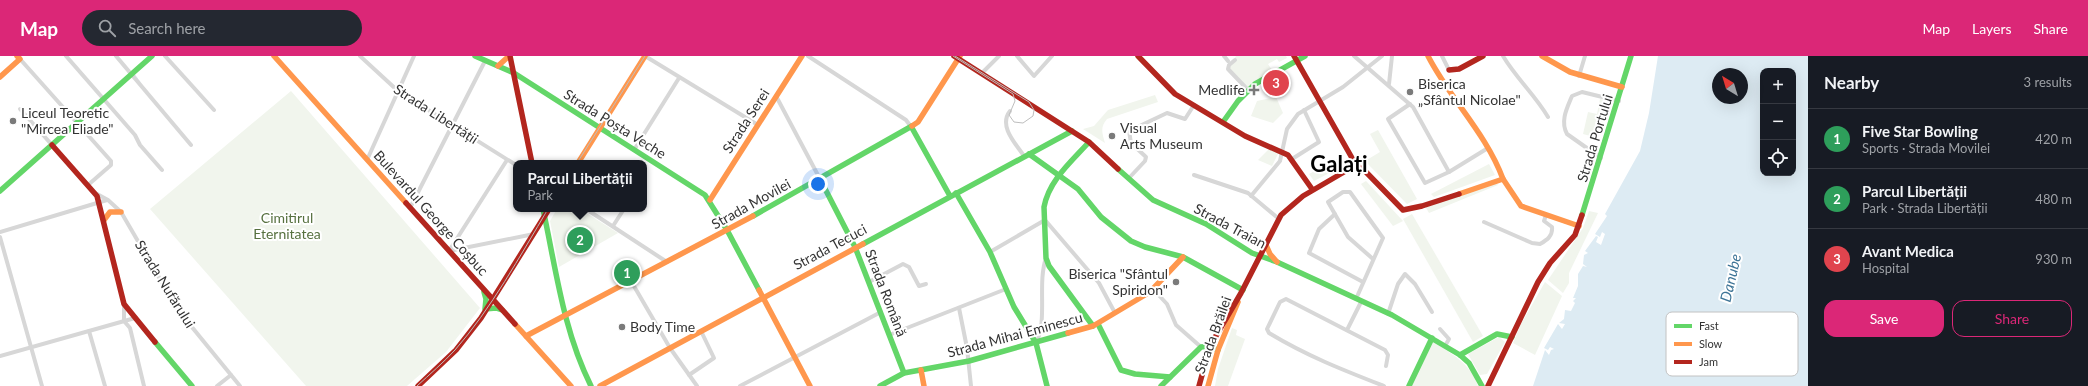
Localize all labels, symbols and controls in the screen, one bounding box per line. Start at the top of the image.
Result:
search box [82,10,362,46]
text: Map [20,17,58,40]
icon: search [96,17,118,39]
text: Search here [128,19,206,37]
text: Map [1922,20,1950,37]
text: Layers [1972,20,2012,37]
text: Share [2034,20,2068,37]
pin: 3 [1263,68,1289,98]
north arrow [1712,68,1748,104]
map controls [1760,68,1796,176]
button: + [1760,68,1796,104]
text: Nearby [1824,72,1879,93]
text: 3 results [2024,74,2072,90]
place label: Biserica „Sfântul Nicolae" [1418,75,1521,108]
street label: Strada Libertății [391,80,482,147]
place label: Medlife [1198,81,1245,98]
marker: Medlife [1248,84,1260,96]
street label: Strada Poșta Veche [561,85,670,162]
street label: Strada Serei [719,85,773,156]
marker: Biserica „Sfântul Nicolae" [1405,87,1415,97]
street label: Strada Portului [1573,92,1616,184]
place label: Liceul Teoretic "Mircea Eliade" [21,104,114,137]
button: − [1760,104,1796,140]
marker: Liceul Teoretic "Mircea Eliade" [8,116,18,126]
place label: Visual Arts Museum [1120,119,1203,152]
text: Five Star Bowling [1862,122,1978,140]
marker: Visual Arts Museum [1107,131,1117,141]
text: 1 [1833,131,1841,147]
text: 420 m [2035,131,2072,147]
button: locate [1760,140,1796,176]
text: Sports · Strada Movilei [1862,140,1990,156]
street label: Bulevardul George Coșbuc [371,147,492,279]
district label: Galați [1310,150,1368,177]
popup [513,160,647,212]
text: Parcul Libertății [527,169,633,187]
your location [808,174,828,194]
street label: Strada Movilei [708,175,793,232]
text: Parcul Libertății [1862,182,1967,200]
text: Park [527,187,553,203]
text: 2 [1833,191,1841,207]
text: 480 m [2035,191,2072,207]
street label: Strada Traian [1191,200,1269,252]
text: Park · Strada Libertății [1862,200,1988,216]
park label: Cimitirul Eternitatea [253,209,321,242]
street label: Strada Tecuci [790,220,869,273]
pin: 2 [567,225,593,255]
street label: Strada Nufărului [132,237,199,331]
text: Avant Medica [1862,242,1954,260]
street label: Strada Română [862,247,911,339]
text: 3 [1833,251,1841,267]
text: 930 m [2035,251,2072,267]
water label: Danube [1716,252,1744,304]
pin: 1 [614,258,640,288]
text: Hospital [1862,260,1909,276]
place label: Biserica "Sfântul Spiridon" [1068,265,1168,298]
marker: Biserica "Sfântul Spiridon" [1171,277,1181,287]
street label: Strada Brăilei [1191,294,1234,376]
button: Save [1824,300,1944,337]
button: Share [1952,300,2072,337]
street label: Strada Mihai Eminescu [945,308,1084,361]
legend [1666,312,1798,376]
place label: Body Time [630,318,695,335]
text: Fast [1699,319,1719,332]
marker: Body Time [617,322,627,332]
text: Slow [1699,337,1723,350]
text: Jam [1699,355,1718,368]

